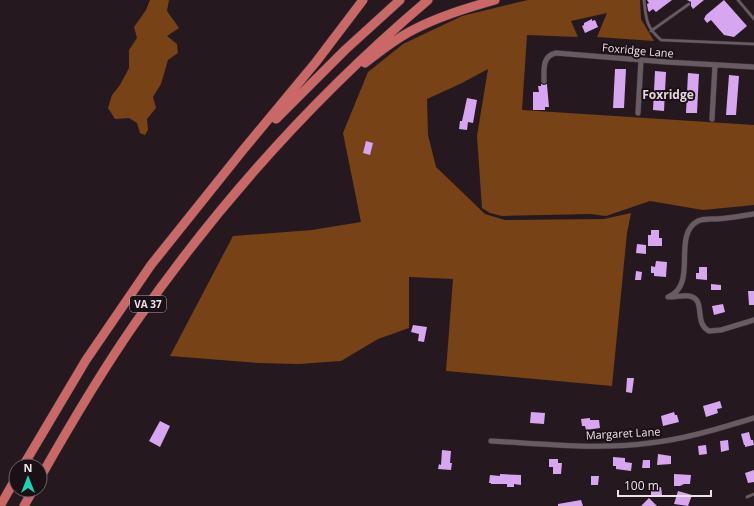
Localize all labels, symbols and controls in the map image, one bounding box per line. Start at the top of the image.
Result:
street label: Foxridge Lane [602,39,674,61]
district label: Foxridge [642,86,694,103]
road number: VA 37 [130,296,166,312]
street label: Margaret Lane [585,424,661,442]
north arrow [8,458,48,498]
text: N [24,460,32,475]
scale bar [618,472,711,498]
text: 100 m [624,477,659,494]

